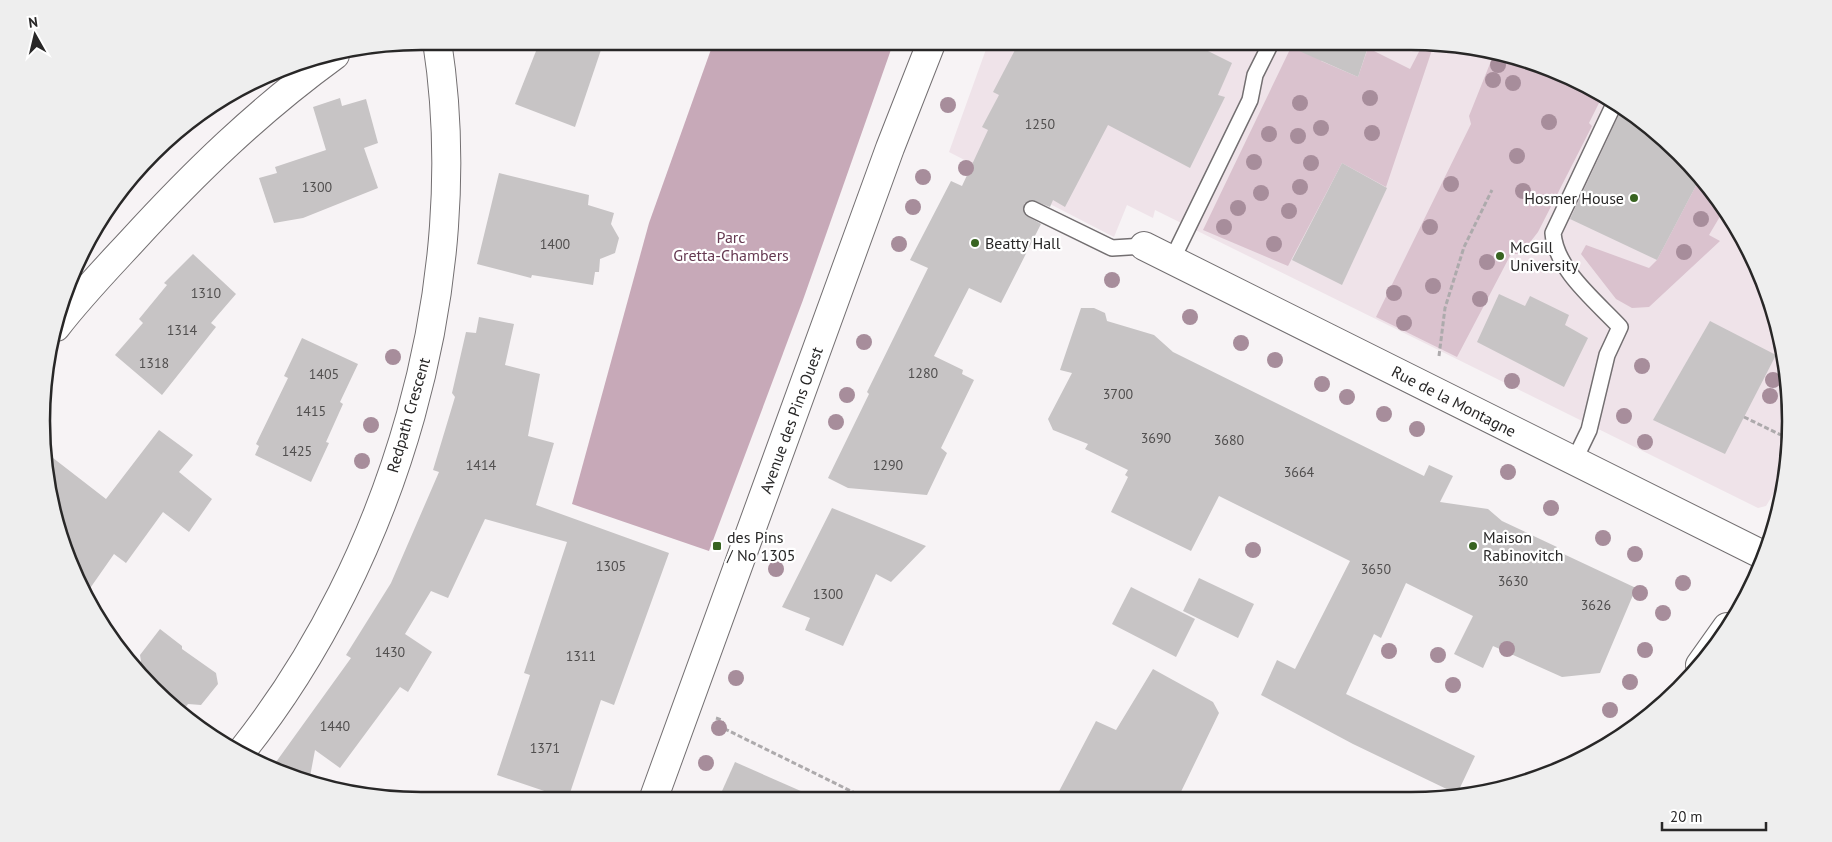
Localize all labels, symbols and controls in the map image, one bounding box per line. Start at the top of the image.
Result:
north arrow [10,10,60,60]
text: N [27,13,39,32]
house number: 1250 [1025,115,1056,133]
house number: 1300 [302,178,333,196]
place label: Hosmer House [1524,188,1624,208]
marker: Hosmer House [1628,192,1640,204]
park label: Parc Gretta-Chambers [673,227,789,265]
place label: Beatty Hall [985,233,1061,253]
house number: 1400 [540,235,571,253]
marker: Beatty Hall [969,237,981,249]
place label: McGill University [1510,237,1579,275]
marker: McGill University [1494,250,1506,262]
house number: 1310 [191,284,222,302]
house number: 1314 [167,321,198,339]
street label: Avenue des Pins Ouest [755,343,827,496]
house number: 1318 [139,354,169,372]
street label: Redpath Crescent [382,355,434,475]
street label: Rue de la Montagne [1388,361,1520,441]
house number: 1280 [908,364,939,382]
house number: 1405 [309,365,339,383]
house number: 3700 [1103,385,1134,403]
house number: 1415 [296,402,326,420]
house number: 3690 [1141,429,1172,447]
house number: 3680 [1214,431,1245,449]
house number: 1425 [282,442,312,460]
house number: 1414 [466,456,497,474]
house number: 1290 [873,456,904,474]
house number: 3664 [1284,463,1315,481]
place label: des Pins / No 1305 [726,527,795,565]
place label: Maison Rabinovitch [1483,527,1564,565]
marker: des Pins / No 1305 [711,540,723,552]
marker: Maison Rabinovitch [1467,540,1479,552]
house number: 1305 [596,557,626,575]
house number: 3650 [1361,560,1392,578]
house number: 3630 [1498,572,1529,590]
house number: 1300 [813,585,844,603]
house number: 3626 [1581,596,1611,614]
house number: 1430 [375,643,406,661]
house number: 1311 [566,647,596,665]
house number: 1440 [320,717,351,735]
house number: 1371 [530,739,560,757]
scale bar [1662,800,1766,832]
text: 20 m [1670,807,1703,826]

